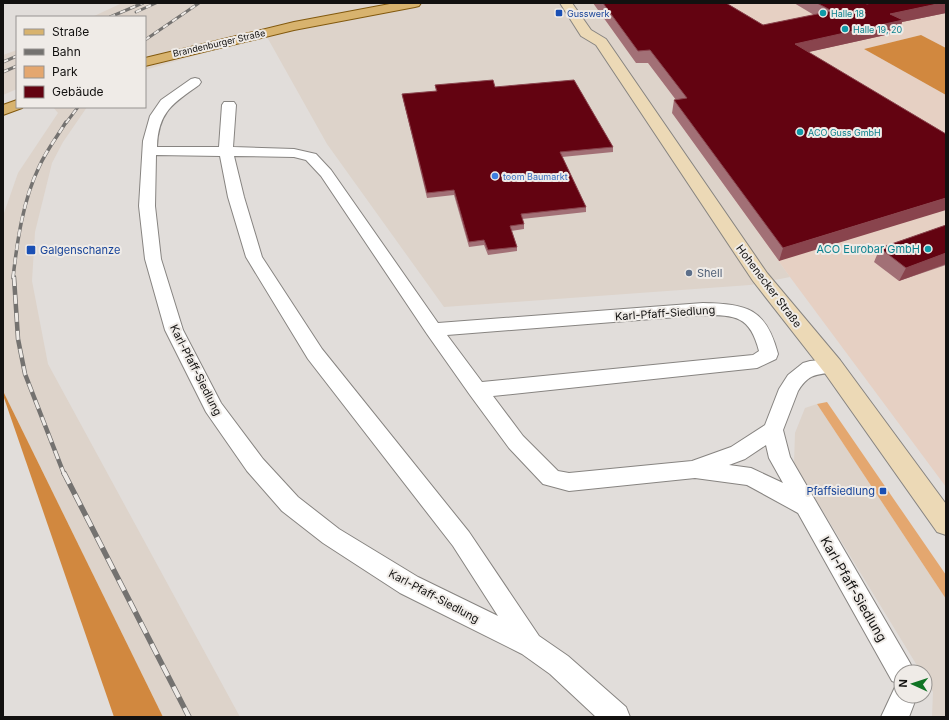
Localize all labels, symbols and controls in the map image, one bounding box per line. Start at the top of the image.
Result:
marker: Gusswerk [554,8,564,18]
place label: Gusswerk [567,8,610,19]
marker: Halle 18 [818,8,828,18]
place label: Halle 18 [831,8,865,19]
legend [16,16,146,108]
text: Straße [52,24,89,39]
marker: Halle 19, 20 [840,24,850,34]
place label: Halle 19, 20 [853,24,903,35]
street label: Brandenburger Straße [172,27,266,59]
text: Bahn [52,44,81,59]
text: Park [52,64,78,79]
text: Gebäude [52,84,104,99]
marker: ACO Guss GmbH [795,127,805,137]
place label: ACO Guss GmbH [808,127,881,138]
marker: toom Baumarkt [490,171,500,181]
place label: toom Baumarkt [503,171,568,182]
street label: Hohenecker Straße [733,242,805,330]
place label: ACO Eurobar GmbH [817,242,920,256]
place label: Galgenschanze [40,243,120,257]
marker: Galgenschanze [25,244,37,256]
marker: ACO Eurobar GmbH [923,244,933,254]
place label: Shell [697,266,722,280]
marker: Shell [684,268,694,278]
street label: Karl-Pfaff-Siedlung [614,303,716,323]
street label: Karl-Pfaff-Siedlung [167,322,225,418]
place label: Pfaffsiedlung [806,484,875,498]
marker: Pfaffsiedlung [878,486,888,496]
street label: Karl-Pfaff-Siedlung [817,534,891,644]
street label: Karl-Pfaff-Siedlung [386,566,482,626]
north arrow [893,664,933,704]
text: N [896,679,910,688]

